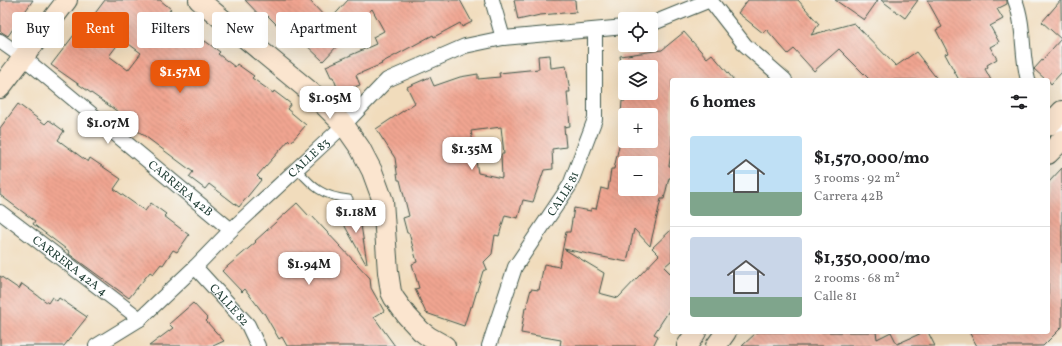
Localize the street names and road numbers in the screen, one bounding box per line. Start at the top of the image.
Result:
street label: CALLE 83 [285,135,334,182]
street label: CARRERA 42B [144,157,216,221]
street label: CALLE 81 [544,169,583,220]
street label: CARRERA 42A 4 [29,232,110,300]
street label: CALLE 82 [205,281,252,330]

